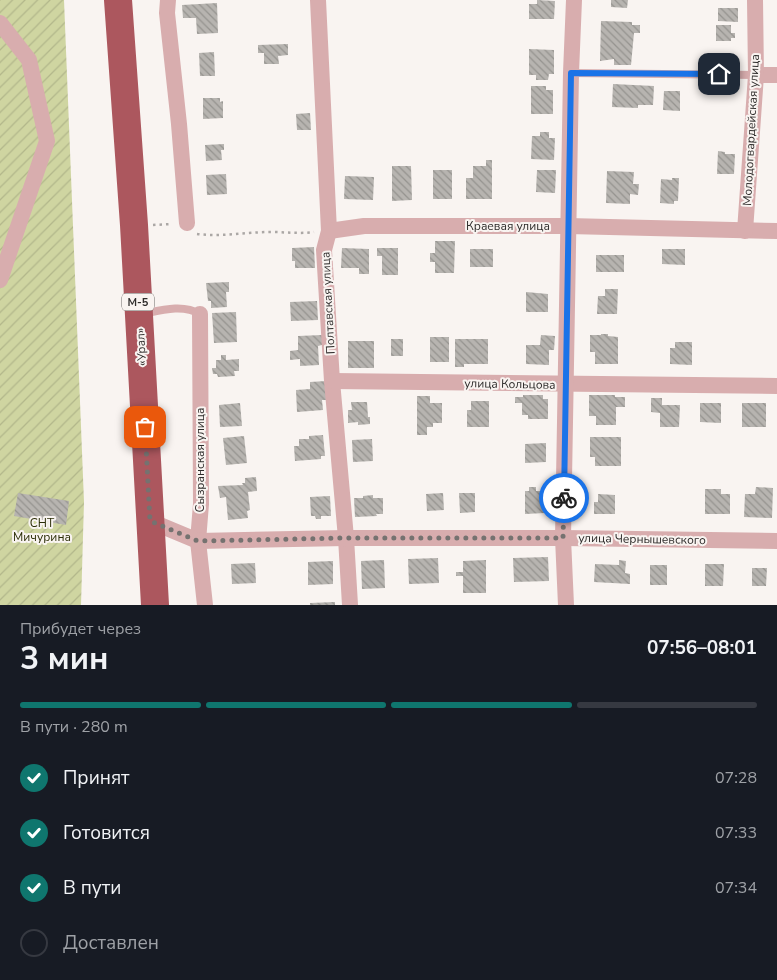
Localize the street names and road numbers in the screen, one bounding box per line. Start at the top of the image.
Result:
street label: Молодогвардейская улица [739,54,763,206]
street label: Краевая улица [466,218,550,234]
street label: Полтавская улица [317,251,339,355]
road number: М-5 [122,294,154,310]
street label: «Урал» [132,328,150,366]
street label: улица Кольцова [464,375,556,393]
street label: Сызранская улица [192,408,208,512]
street label: улица Чернышевского [578,530,706,548]

